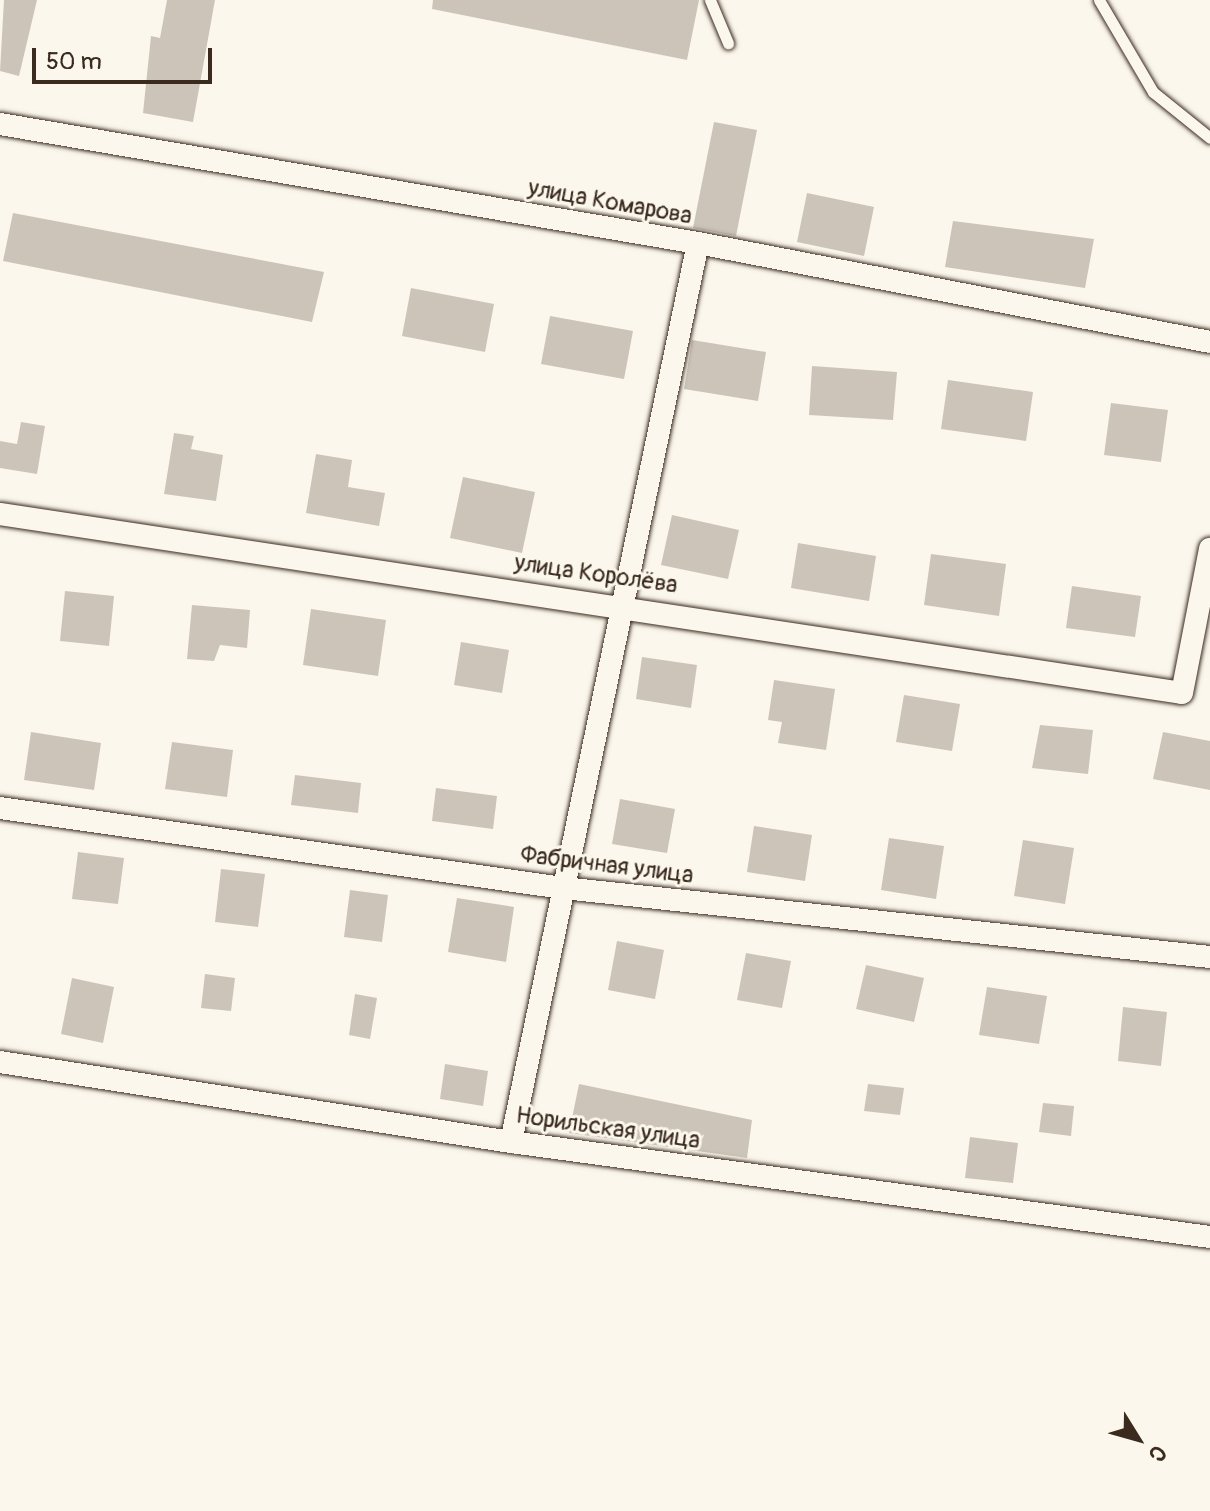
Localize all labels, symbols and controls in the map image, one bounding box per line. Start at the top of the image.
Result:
scale bar [36,32,216,82]
text: 50 m [46,47,102,76]
street label: улица Комарова [526,173,694,231]
street label: улица Королёва [513,548,679,600]
street label: Фабричная улица [519,840,695,890]
street label: Норильская улица [514,1101,702,1155]
north arrow [1098,1399,1178,1479]
text: С [1142,1440,1172,1467]

